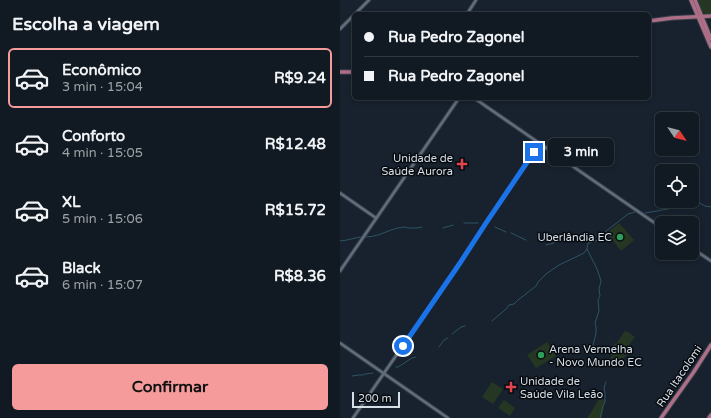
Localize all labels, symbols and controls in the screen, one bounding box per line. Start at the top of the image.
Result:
text: Escolha a viagem [12,13,160,35]
text: Rua Pedro Zagonel [388,28,524,46]
icon: car [14,60,50,96]
text: Econômico [62,61,141,79]
text: Rua Pedro Zagonel [388,67,524,85]
text: R$9.24 [274,69,326,87]
text: 3 min · 15:04 [62,79,143,95]
north arrow [655,112,699,156]
map controls [655,112,699,260]
icon: car [14,126,50,162]
text: Conforto [62,127,125,145]
text: R$12.48 [265,135,326,153]
callout: 3 min [548,138,614,166]
route end [525,143,543,161]
text: 3 min [564,144,598,160]
text: 4 min · 15:05 [62,145,143,161]
place label: Unidade de Saúde Aurora [381,152,453,178]
marker: Unidade de Saúde Aurora [456,158,468,170]
button: locate [655,164,699,208]
icon: car [14,192,50,228]
text: XL [62,193,81,211]
text: R$15.72 [265,201,326,219]
text: 5 min · 15:06 [62,211,143,227]
button: layers [655,216,699,260]
place label: Uberlândia EC [537,231,612,244]
marker: Uberlândia EC [615,232,625,242]
icon: car [14,258,50,294]
text: Black [62,259,101,277]
text: R$8.36 [274,267,326,285]
text: 6 min · 15:07 [62,277,143,293]
route start [394,337,412,355]
place label: Arena Vermelha - Novo Mundo EC [549,343,642,369]
street label: Rua Itacolomi [654,343,705,410]
marker: Arena Vermelha - Novo Mundo EC [536,350,546,360]
button: Confirmar [12,364,328,410]
place label: Unidade de Saúde Vila Leão [520,375,603,401]
marker: Unidade de Saúde Vila Leão [505,381,517,393]
scale bar [352,390,400,409]
text: 200 m [358,392,392,405]

